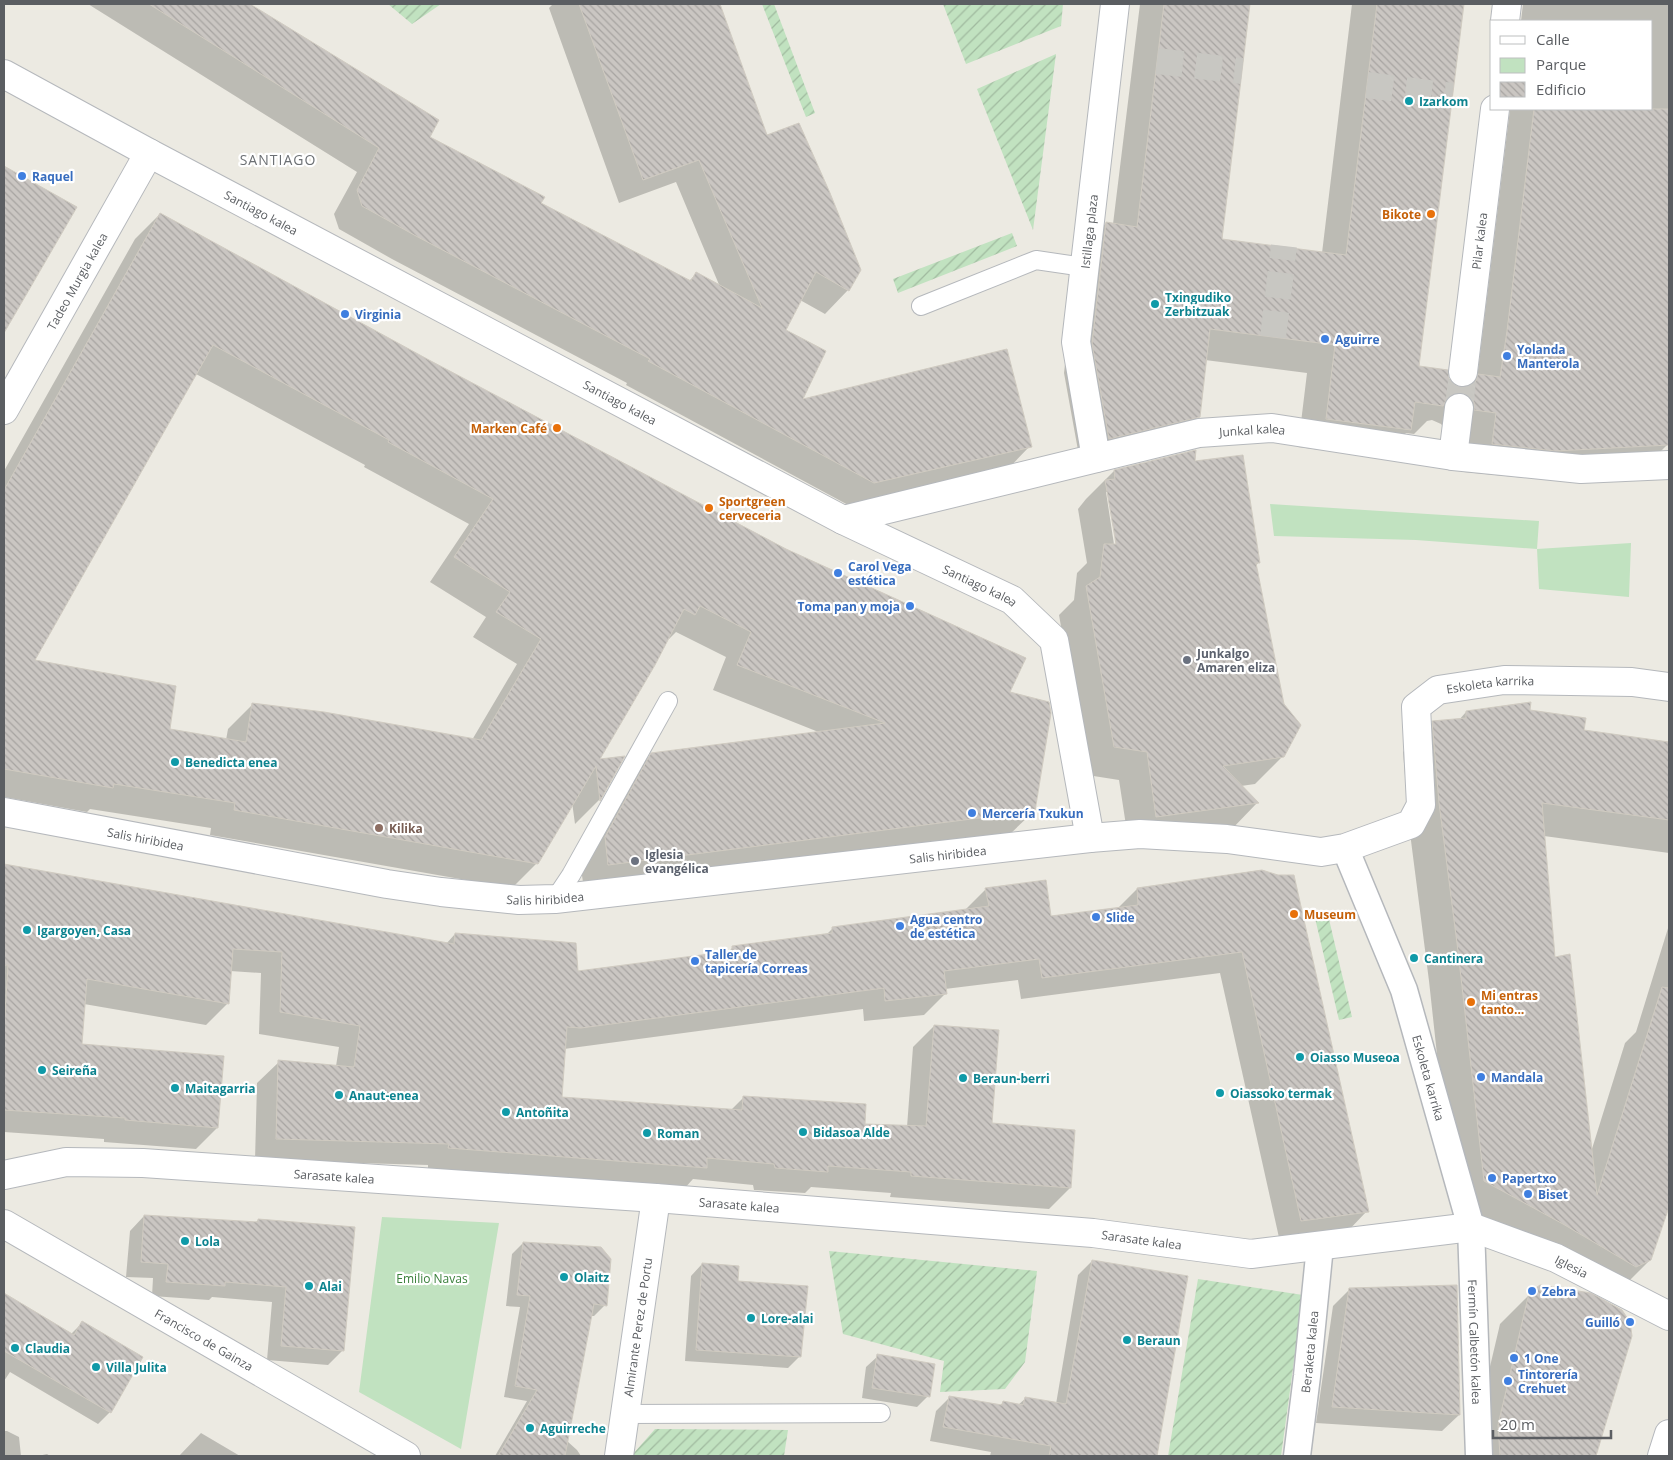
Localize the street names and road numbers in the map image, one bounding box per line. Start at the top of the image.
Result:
street label: Santiago kalea [221,186,301,239]
street label: Istillaga plaza [1076,193,1101,270]
street label: Pilar kalea [1467,211,1491,270]
street label: Tadeo Murgia kalea [42,229,111,333]
street label: Santiago kalea [580,376,660,429]
street label: Junkal kalea [1218,420,1287,440]
street label: Santiago kalea [940,560,1022,610]
street label: Eskoleta karrika [1445,671,1534,697]
street label: Salis hiribidea [106,823,185,854]
street label: Salis hiribidea [908,841,987,867]
street label: Salis hiribidea [506,887,585,909]
street label: Eskoleta karrika [1409,1033,1449,1123]
street label: Sarasate kalea [293,1165,375,1187]
street label: Sarasate kalea [698,1193,780,1216]
street label: Sarasate kalea [1100,1226,1183,1253]
street label: Iglesia [1552,1250,1591,1282]
street label: Almirante Perez de Portu [619,1257,656,1398]
street label: Fermín Calbetón kalea [1464,1279,1486,1405]
street label: Francisco de Gainza [152,1304,256,1375]
street label: Beraketa kalea [1296,1310,1322,1394]

